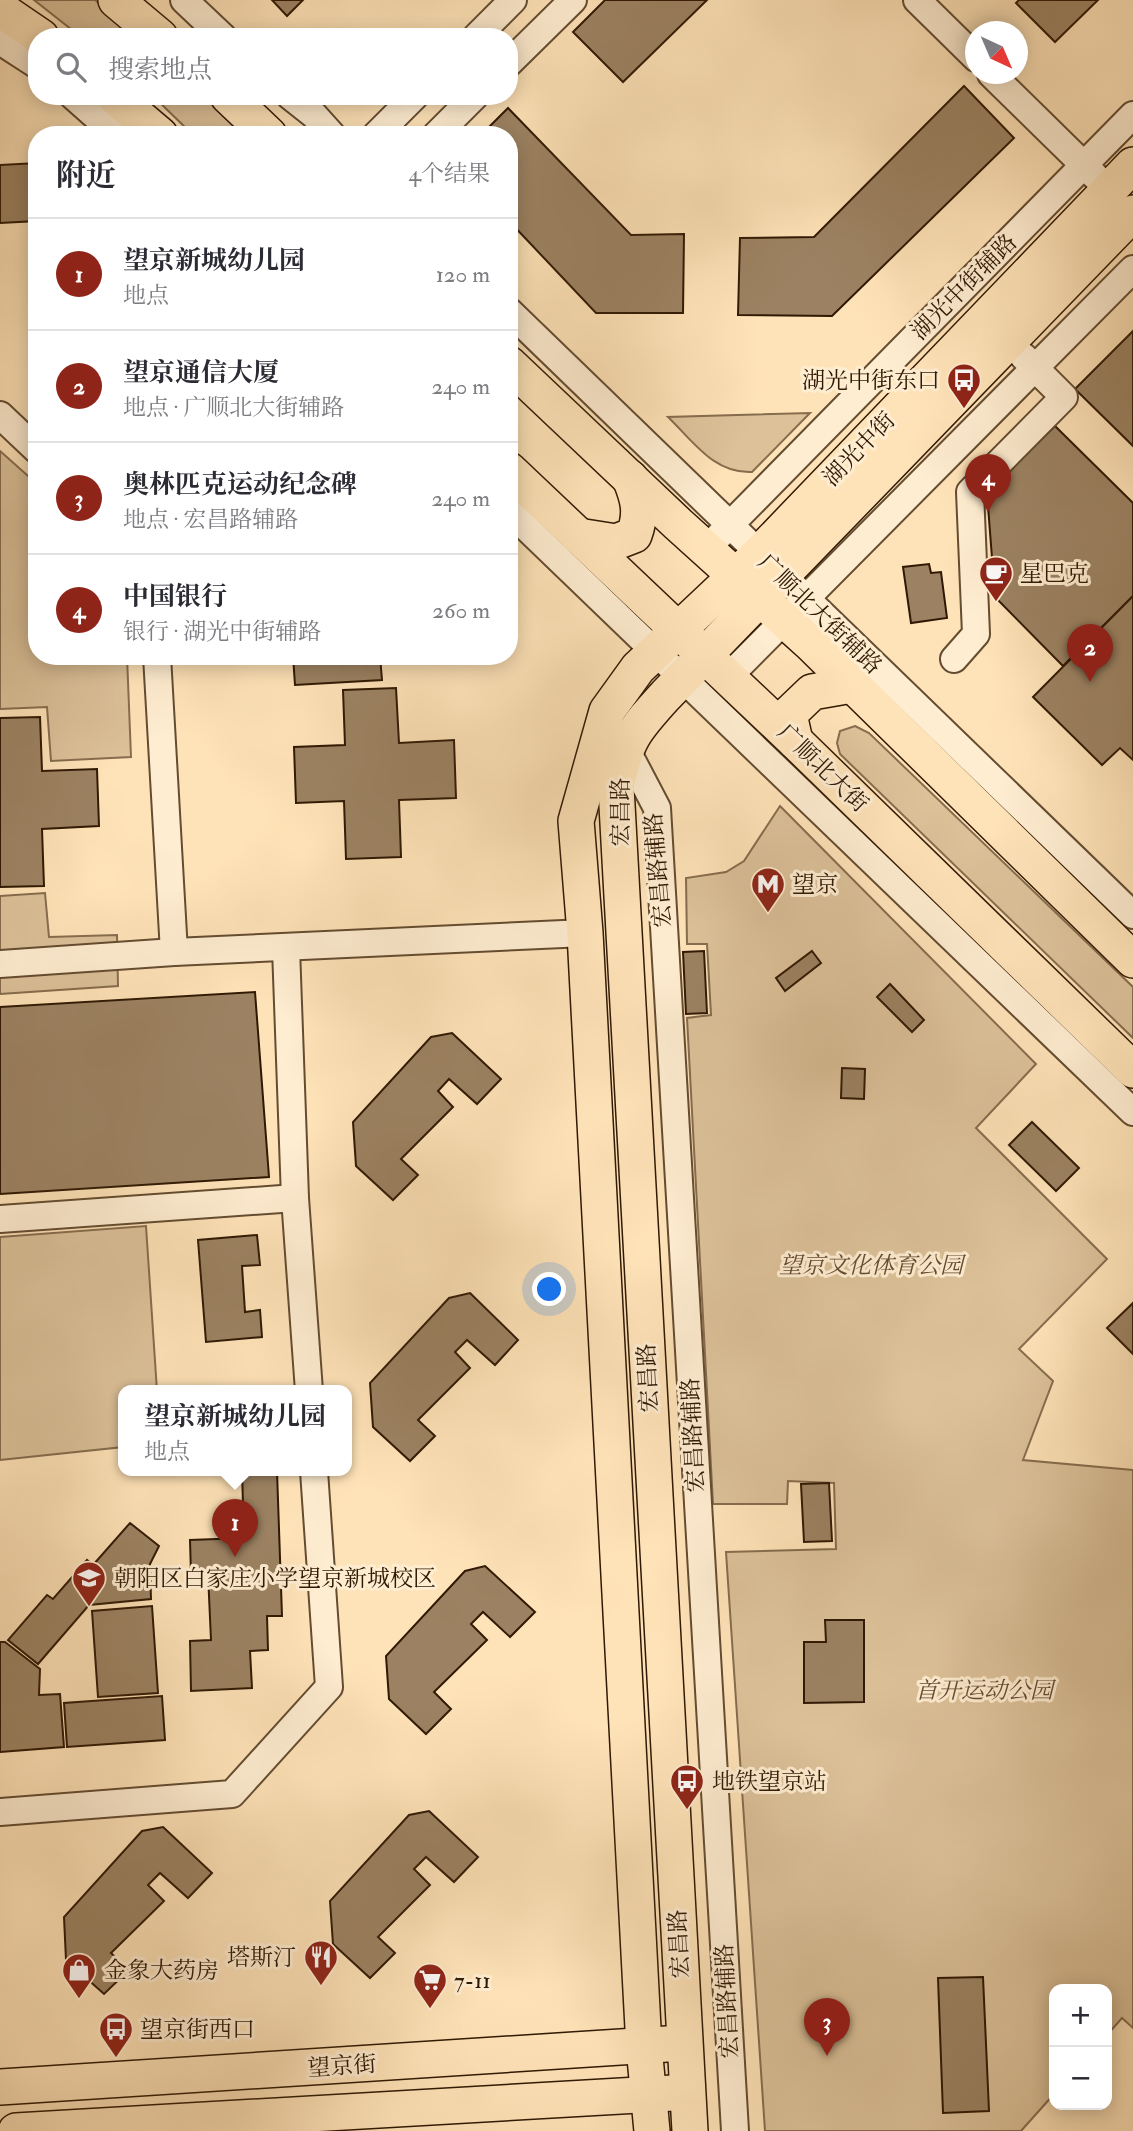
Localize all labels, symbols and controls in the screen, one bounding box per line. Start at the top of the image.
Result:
north arrow [965,21,1028,84]
search box [28,28,518,105]
icon: search [52,48,90,86]
text: 搜索地点 [108,54,212,86]
text: 附近 [56,157,116,194]
text: 4个结果 [409,159,490,188]
street label: 湖光中街辅路 [905,228,1023,346]
text: 望京新城幼儿园 [123,245,305,277]
text: 1 [75,260,83,289]
text: 120 m [436,260,490,289]
text: 地点 [123,281,169,310]
text: 望京通信大厦 [123,357,279,389]
bus stop icon: 湖光中街东口 [945,361,983,410]
place label: 湖光中街东口 [802,366,940,395]
text: 2 [73,372,85,401]
text: 240 m [431,372,490,401]
text: 地点 · 广顺北大街辅路 [123,393,344,422]
street label: 湖光中街 [817,406,901,492]
pin: 4 [965,454,1011,512]
text: 奥林匹克运动纪念碑 [123,469,357,501]
text: 3 [75,484,83,513]
text: 240 m [431,484,490,513]
text: 地点 · 宏昌路辅路 [123,505,298,534]
street label: 广顺北大街辅路 [752,548,888,680]
cafe icon: 星巴克 [977,554,1015,603]
place label: 星巴克 [1020,559,1089,588]
text: 中国银行 [123,581,227,613]
text: 4 [73,596,85,625]
text: 260 m [432,596,490,625]
text: 银行 · 湖光中街辅路 [123,617,321,646]
pin: 2 [1067,624,1113,682]
street label: 广顺北大街 [772,718,874,818]
street label: 宏昌路 [606,778,635,847]
street label: 宏昌路辅路 [639,811,677,929]
metro station icon: 望京 [749,865,787,914]
place label: 望京 [792,870,838,899]
park label: 望京文化体育公园 [779,1251,967,1280]
your location [532,1272,566,1306]
street label: 宏昌路 [632,1343,664,1413]
street label: 宏昌路辅路 [676,1377,710,1493]
popup [118,1385,352,1476]
text: 望京新城幼儿园 [144,1401,326,1433]
text: 地点 [144,1437,190,1466]
pin: 1 [212,1499,258,1557]
school or university icon: 朝阳区白家庄小学望京新城校区 [70,1559,108,1608]
place label: 朝阳区白家庄小学望京新城校区 [114,1564,436,1593]
park label: 首开运动公园 [915,1676,1057,1705]
bus stop icon: 地铁望京站 [668,1762,706,1811]
place label: 地铁望京站 [712,1767,827,1796]
street label: 宏昌路 [663,1909,695,1979]
restaurant icon: 塔斯汀 [302,1938,340,1987]
place label: 塔斯汀 [227,1943,296,1972]
street label: 宏昌路辅路 [710,1943,744,2059]
shop icon: 金象大药房 [60,1951,98,2000]
place label: 金象大药房 [104,1956,219,1985]
supermarket icon: 7-11 [411,1961,449,2010]
place label: 7-11 [454,1966,491,1995]
map controls [1049,1984,1112,2110]
button: + [1049,1984,1112,2047]
pin: 3 [804,1998,850,2056]
bus stop icon: 望京街西口 [97,2010,135,2059]
place label: 望京街西口 [140,2015,255,2044]
button: − [1049,2047,1112,2110]
street label: 望京街 [307,2049,377,2083]

